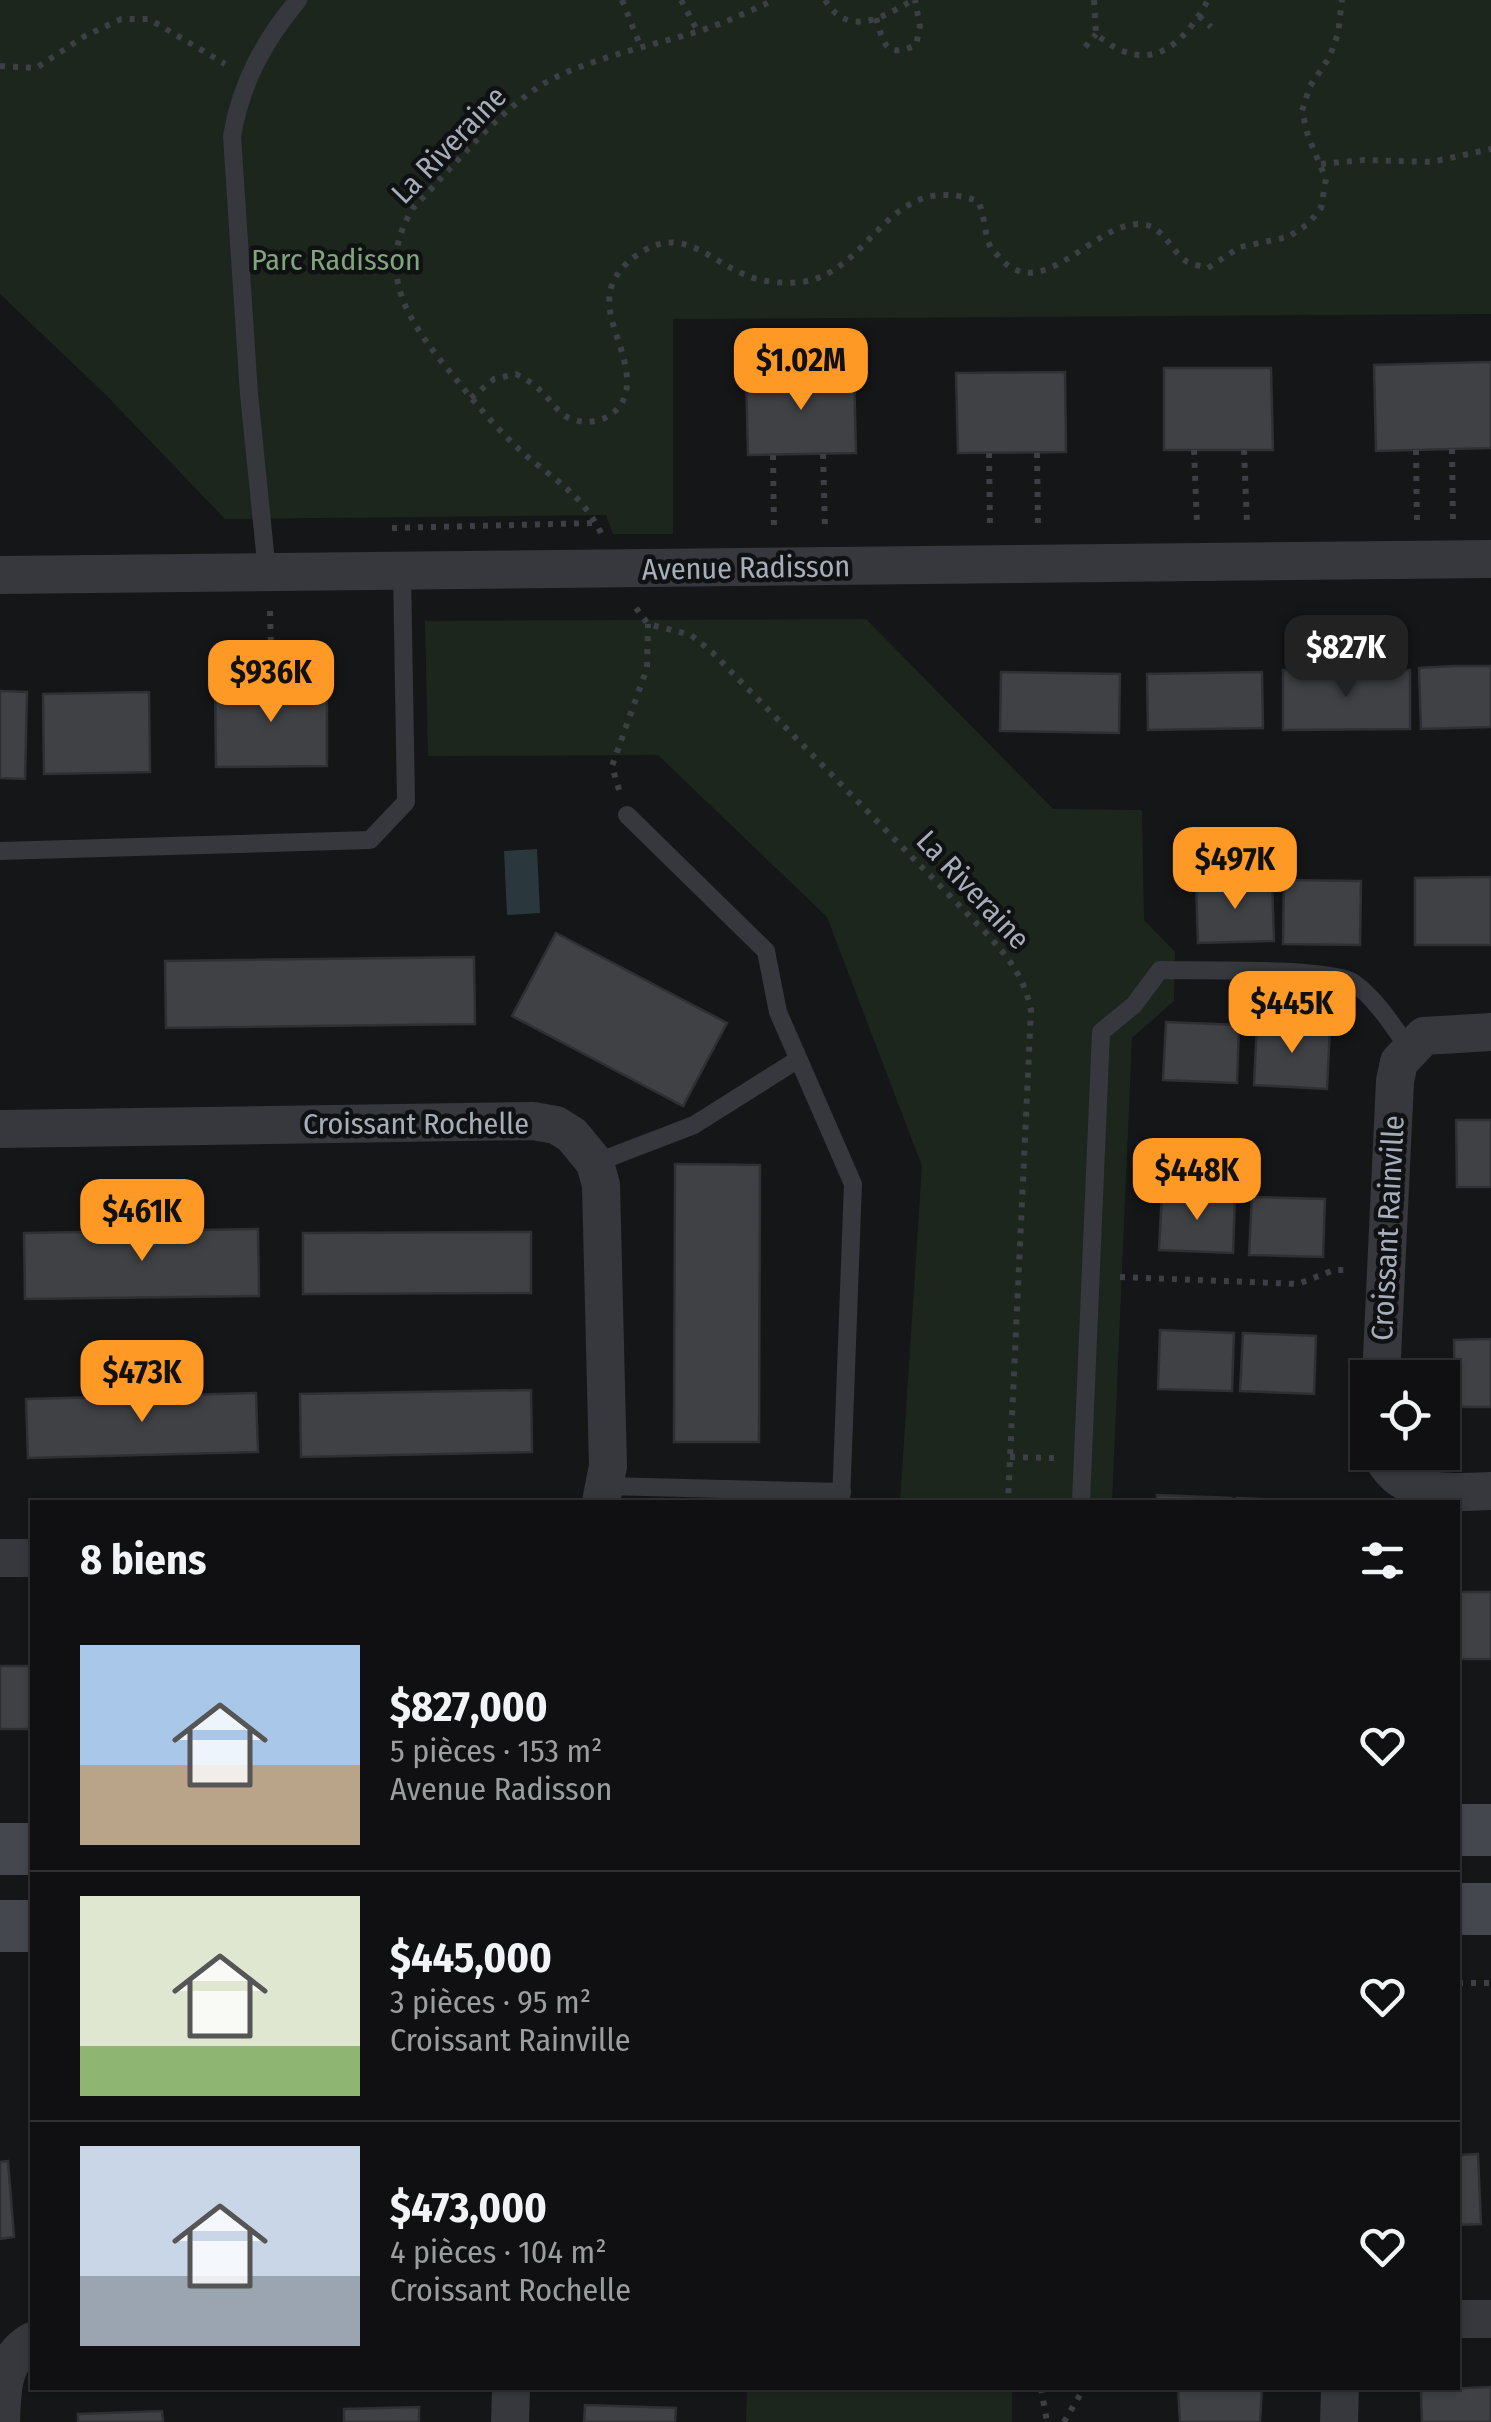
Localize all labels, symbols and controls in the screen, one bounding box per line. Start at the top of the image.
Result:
street label: La Riveraine [384,79,514,211]
park label: Parc Radisson [251,242,421,278]
pin: $1.02M [720,328,882,413]
text: $1.02M [756,341,846,379]
street label: Avenue Radisson [641,548,851,588]
pin: $827K [1276,615,1416,700]
text: $827K [1306,628,1386,666]
pin: $936K [201,640,341,725]
text: $936K [230,653,312,691]
street label: La Riveraine [909,823,1037,957]
pin: $497K [1165,827,1305,912]
text: $497K [1195,840,1275,878]
pin: $445K [1222,971,1362,1056]
text: $445K [1251,984,1333,1022]
street label: Croissant Rochelle [303,1106,529,1142]
street label: Croissant Rainville [1364,1114,1412,1342]
pin: $448K [1127,1138,1267,1223]
text: $448K [1155,1151,1239,1189]
pin: $461K [72,1179,212,1264]
text: $461K [102,1192,182,1230]
pin: $473K [72,1340,212,1425]
text: $473K [102,1353,182,1391]
map controls [1350,1360,1460,1470]
button: locate [1350,1360,1460,1470]
icon: filters [1355,1533,1410,1588]
text: 8 biens [80,1535,206,1585]
text: $827,000 [390,1682,548,1732]
icon: home [160,1685,280,1805]
icon: heart [1355,1718,1410,1773]
text: 5 pièces · 153 m² [390,1732,602,1770]
text: Avenue Radisson [390,1770,612,1808]
text: $445,000 [390,1933,552,1983]
icon: home [160,1936,280,2056]
icon: heart [1355,1969,1410,2024]
text: 3 pièces · 95 m² [390,1983,591,2021]
text: Croissant Rainville [390,2021,631,2059]
text: $473,000 [390,2183,547,2233]
icon: home [160,2186,280,2306]
icon: heart [1355,2219,1410,2274]
text: 4 pièces · 104 m² [390,2233,606,2271]
text: Croissant Rochelle [390,2271,631,2309]

